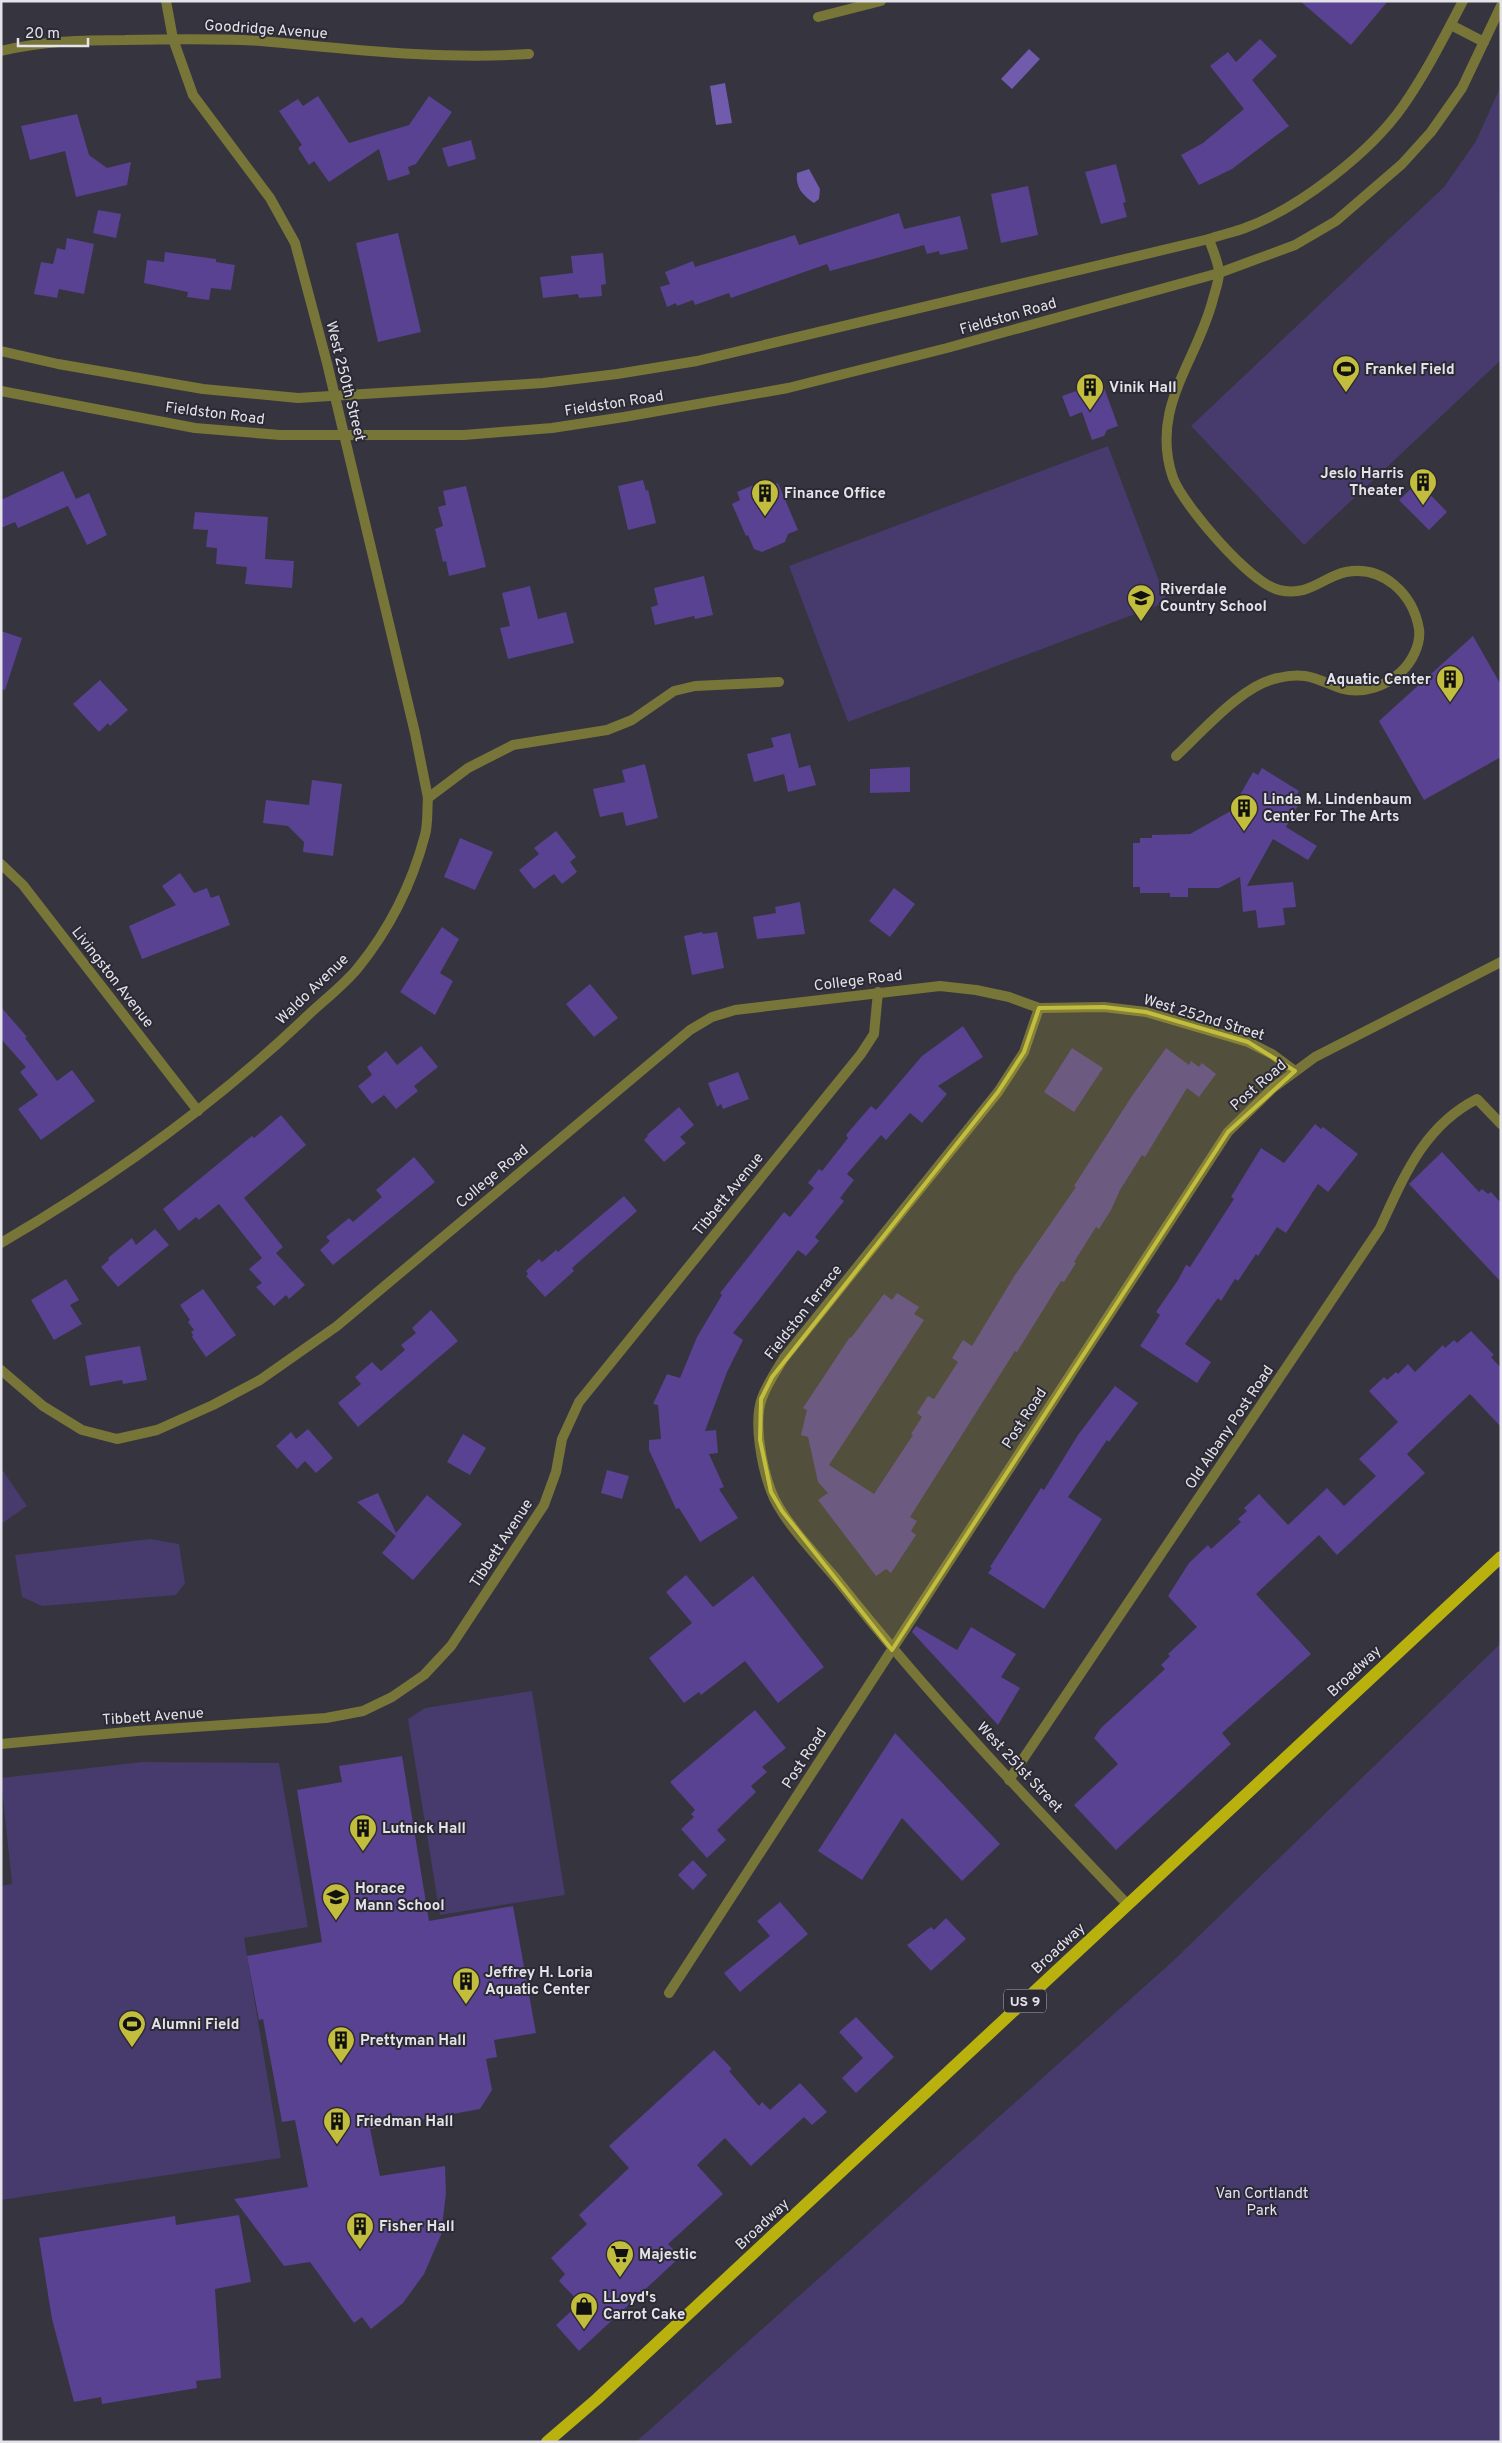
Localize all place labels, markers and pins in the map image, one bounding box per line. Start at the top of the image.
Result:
sports icon: Frankel Field [1331,354,1361,393]
place label: Frankel Field [1365,361,1455,380]
building icon: Vinik Hall [1075,372,1105,411]
place label: Vinik Hall [1109,379,1177,398]
place label: Jeslo Harris Theater [1320,465,1405,501]
building icon: Jeslo Harris Theater [1408,467,1438,506]
building icon: Finance Office [750,478,780,517]
place label: Finance Office [784,485,886,504]
place label: Riverdale Country School [1160,581,1267,617]
school or university icon: Riverdale Country School [1126,583,1156,622]
building icon: Aquatic Center [1435,664,1465,703]
place label: Aquatic Center [1326,671,1432,690]
place label: Linda M. Lindenbaum Center For The Arts [1263,791,1412,827]
building icon: Linda M. Lindenbaum Center For The Arts [1229,793,1259,832]
building icon: Lutnick Hall [348,1813,378,1852]
place label: Lutnick Hall [382,1820,466,1839]
place label: Horace Mann School [355,1880,445,1916]
school or university icon: Horace Mann School [321,1882,351,1921]
place label: Jeffrey H. Loria Aquatic Center [485,1964,593,2000]
building icon: Jeffrey H. Loria Aquatic Center [451,1966,481,2005]
sports icon: Alumni Field [117,2009,147,2048]
place label: Alumni Field [151,2016,239,2035]
building icon: Prettyman Hall [326,2025,356,2064]
place label: Prettyman Hall [360,2032,466,2051]
building icon: Friedman Hall [322,2106,352,2145]
place label: Friedman Hall [356,2113,453,2132]
building icon: Fisher Hall [345,2211,375,2250]
place label: Fisher Hall [379,2218,455,2237]
supermarket icon: Majestic [605,2239,635,2278]
place label: Majestic [639,2246,697,2265]
place label: LLoyd's Carrot Cake [603,2289,685,2325]
shop icon: LLoyd's Carrot Cake [569,2291,599,2330]

